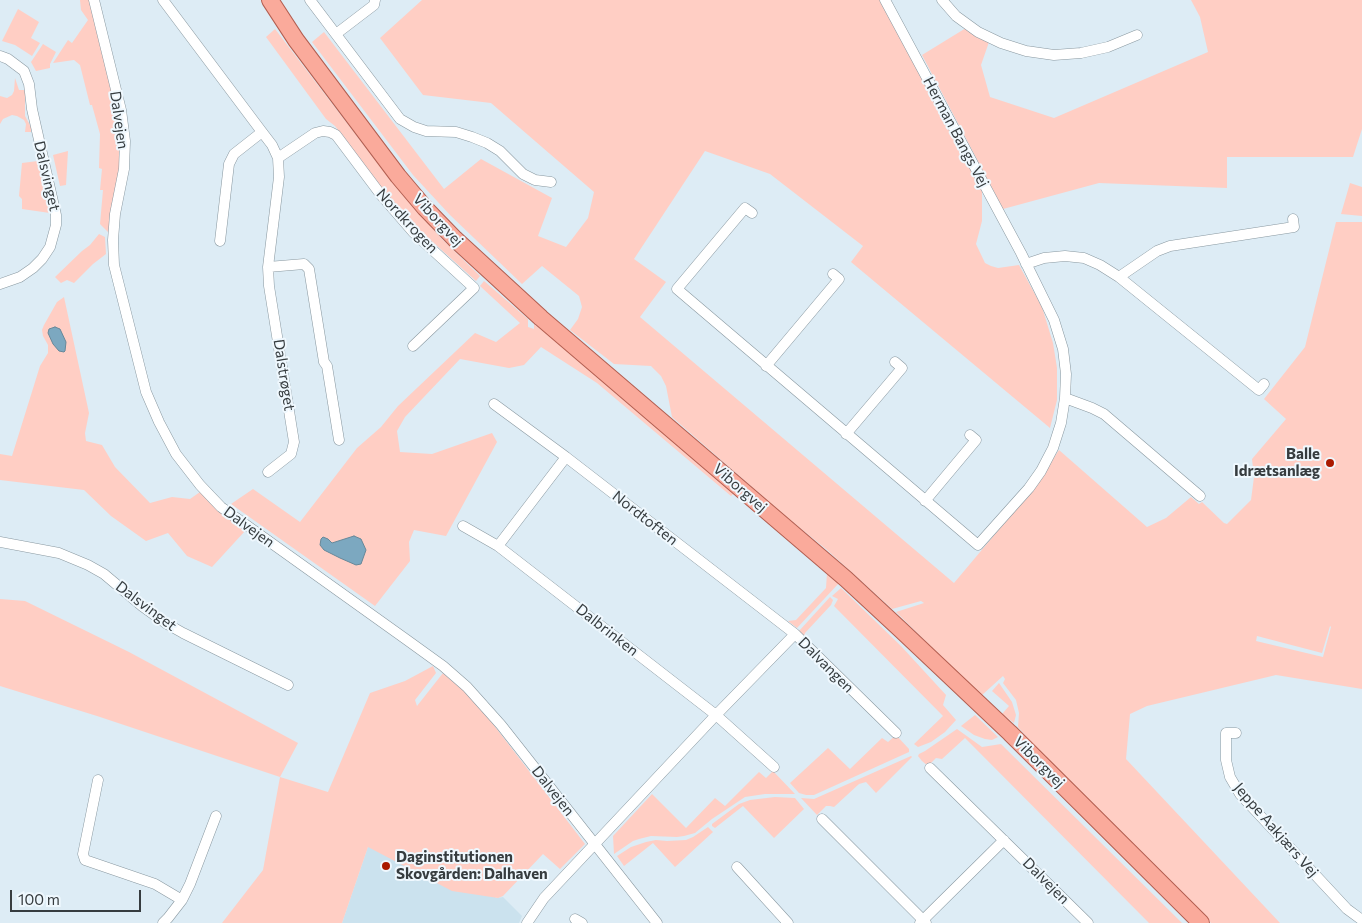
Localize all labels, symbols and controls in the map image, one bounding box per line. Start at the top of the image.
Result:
street label: Herman Bangs Vej [919,74,993,190]
street label: Dalvejen [106,90,132,150]
street label: Dalsvinget [30,139,64,213]
street label: Nordkrogen [372,185,442,257]
street label: Viborgvej [409,190,467,250]
street label: Dalstrøget [269,338,299,412]
place label: Balle Idrætsanlæg [1234,445,1320,480]
marker: Balle Idrætsanlæg [1324,457,1336,469]
street label: Viborgvej [709,460,771,516]
street label: Nordtoften [609,487,681,549]
street label: Dalvejen [220,503,278,551]
street label: Dalsvinget [112,577,180,635]
street label: Dalbrinken [572,600,642,660]
street label: Dalvangen [794,633,858,697]
street label: Viborgvej [1010,733,1068,791]
street label: Dalvejen [528,762,578,820]
street label: Jeppe Aakjærs Vej [1230,779,1322,881]
place label: Daginstitutionen Skovgården: Dalhaven [396,848,548,883]
street label: Dalvejen [1019,854,1073,908]
marker: Daginstitutionen Skovgården: Dalhaven [380,860,392,872]
scale bar [12,880,144,912]
text: 100 m [18,890,60,908]

